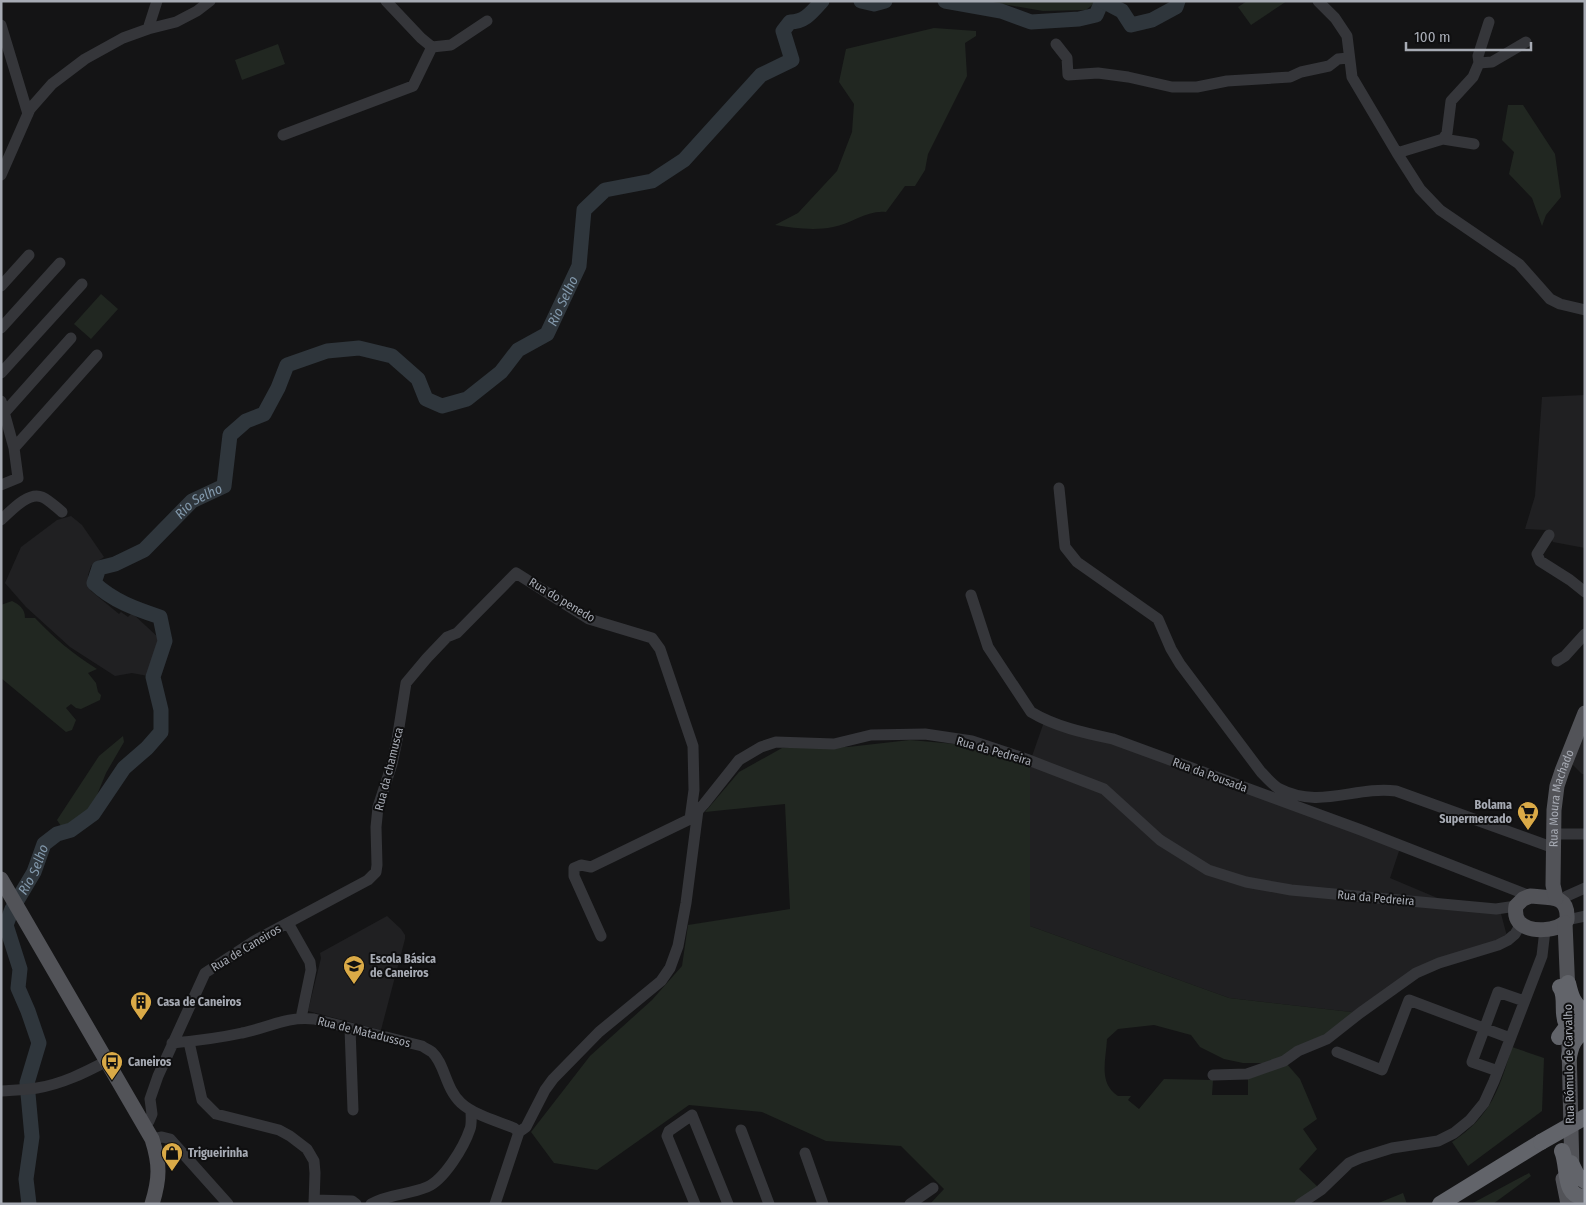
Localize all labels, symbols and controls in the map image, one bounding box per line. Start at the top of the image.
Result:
scale bar [1406,20,1531,52]
text: 100 m [1414,28,1451,46]
water label: Rio Selho [543,273,582,329]
water label: Rio Selho [171,480,225,522]
street label: Rua do penedo [527,575,597,625]
street label: Rua da chamusca [372,726,406,812]
street label: Rua da Pedreira [955,734,1033,768]
street label: Rua Moura Machado [1547,747,1577,847]
street label: Rua da Pousada [1171,755,1249,795]
place label: Bolama Supermercado [1439,798,1513,826]
supermarket icon: Bolama Supermercado [1516,800,1540,831]
water label: Rio Selho [14,842,52,898]
street label: Rua da Pedreira [1337,888,1415,908]
street label: Rua de Caneiros [208,922,284,974]
place label: Escola Básica de Caneiros [370,952,436,980]
school or university icon: Escola Básica de Caneiros [342,954,366,985]
building icon: Casa de Caneiros [129,990,153,1021]
place label: Casa de Caneiros [157,995,242,1009]
street label: Rua Rómulo de Carvalho [1561,1004,1577,1124]
street label: Rua de Matadussos [316,1014,412,1050]
bus stop icon: Caneiros [100,1050,124,1081]
place label: Caneiros [128,1055,172,1069]
shop icon: Trigueirinha [160,1141,184,1172]
place label: Trigueirinha [188,1146,248,1160]

